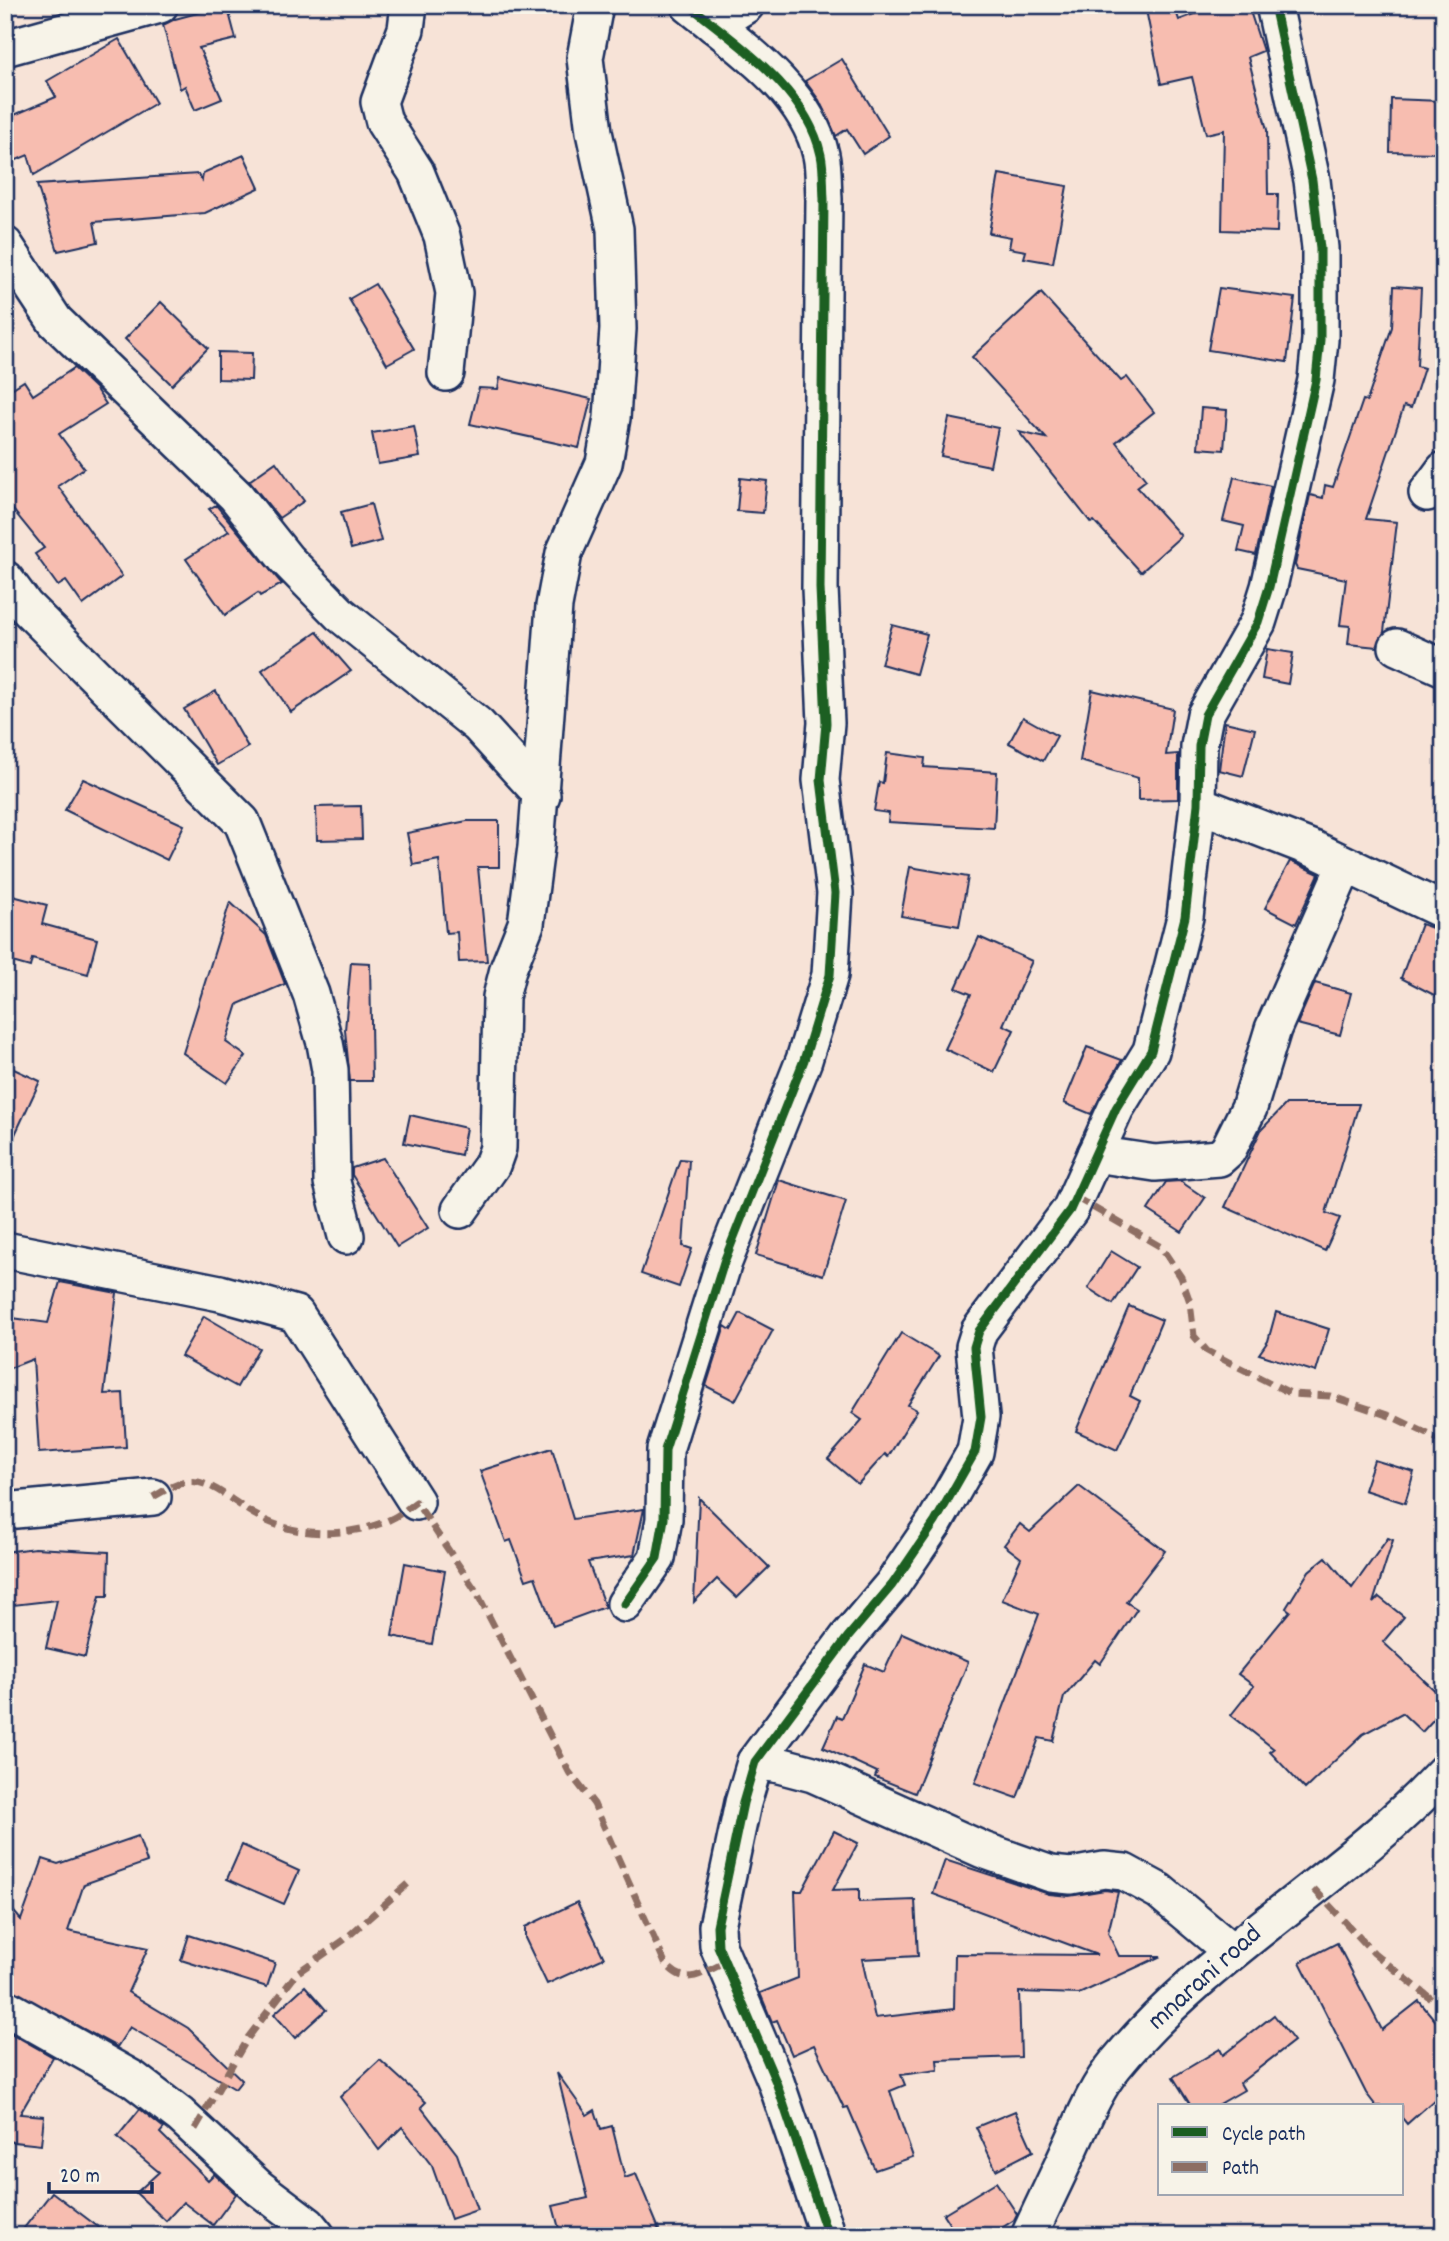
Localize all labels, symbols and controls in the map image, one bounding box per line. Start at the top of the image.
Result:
street label: mnarani road [1140,1916,1272,2042]
legend [1158,2104,1404,2196]
text: Cycle path [1222,2121,1305,2151]
scale bar [49,2150,152,2194]
text: Path [1222,2155,1259,2185]
text: 20 m [60,2163,100,2193]

